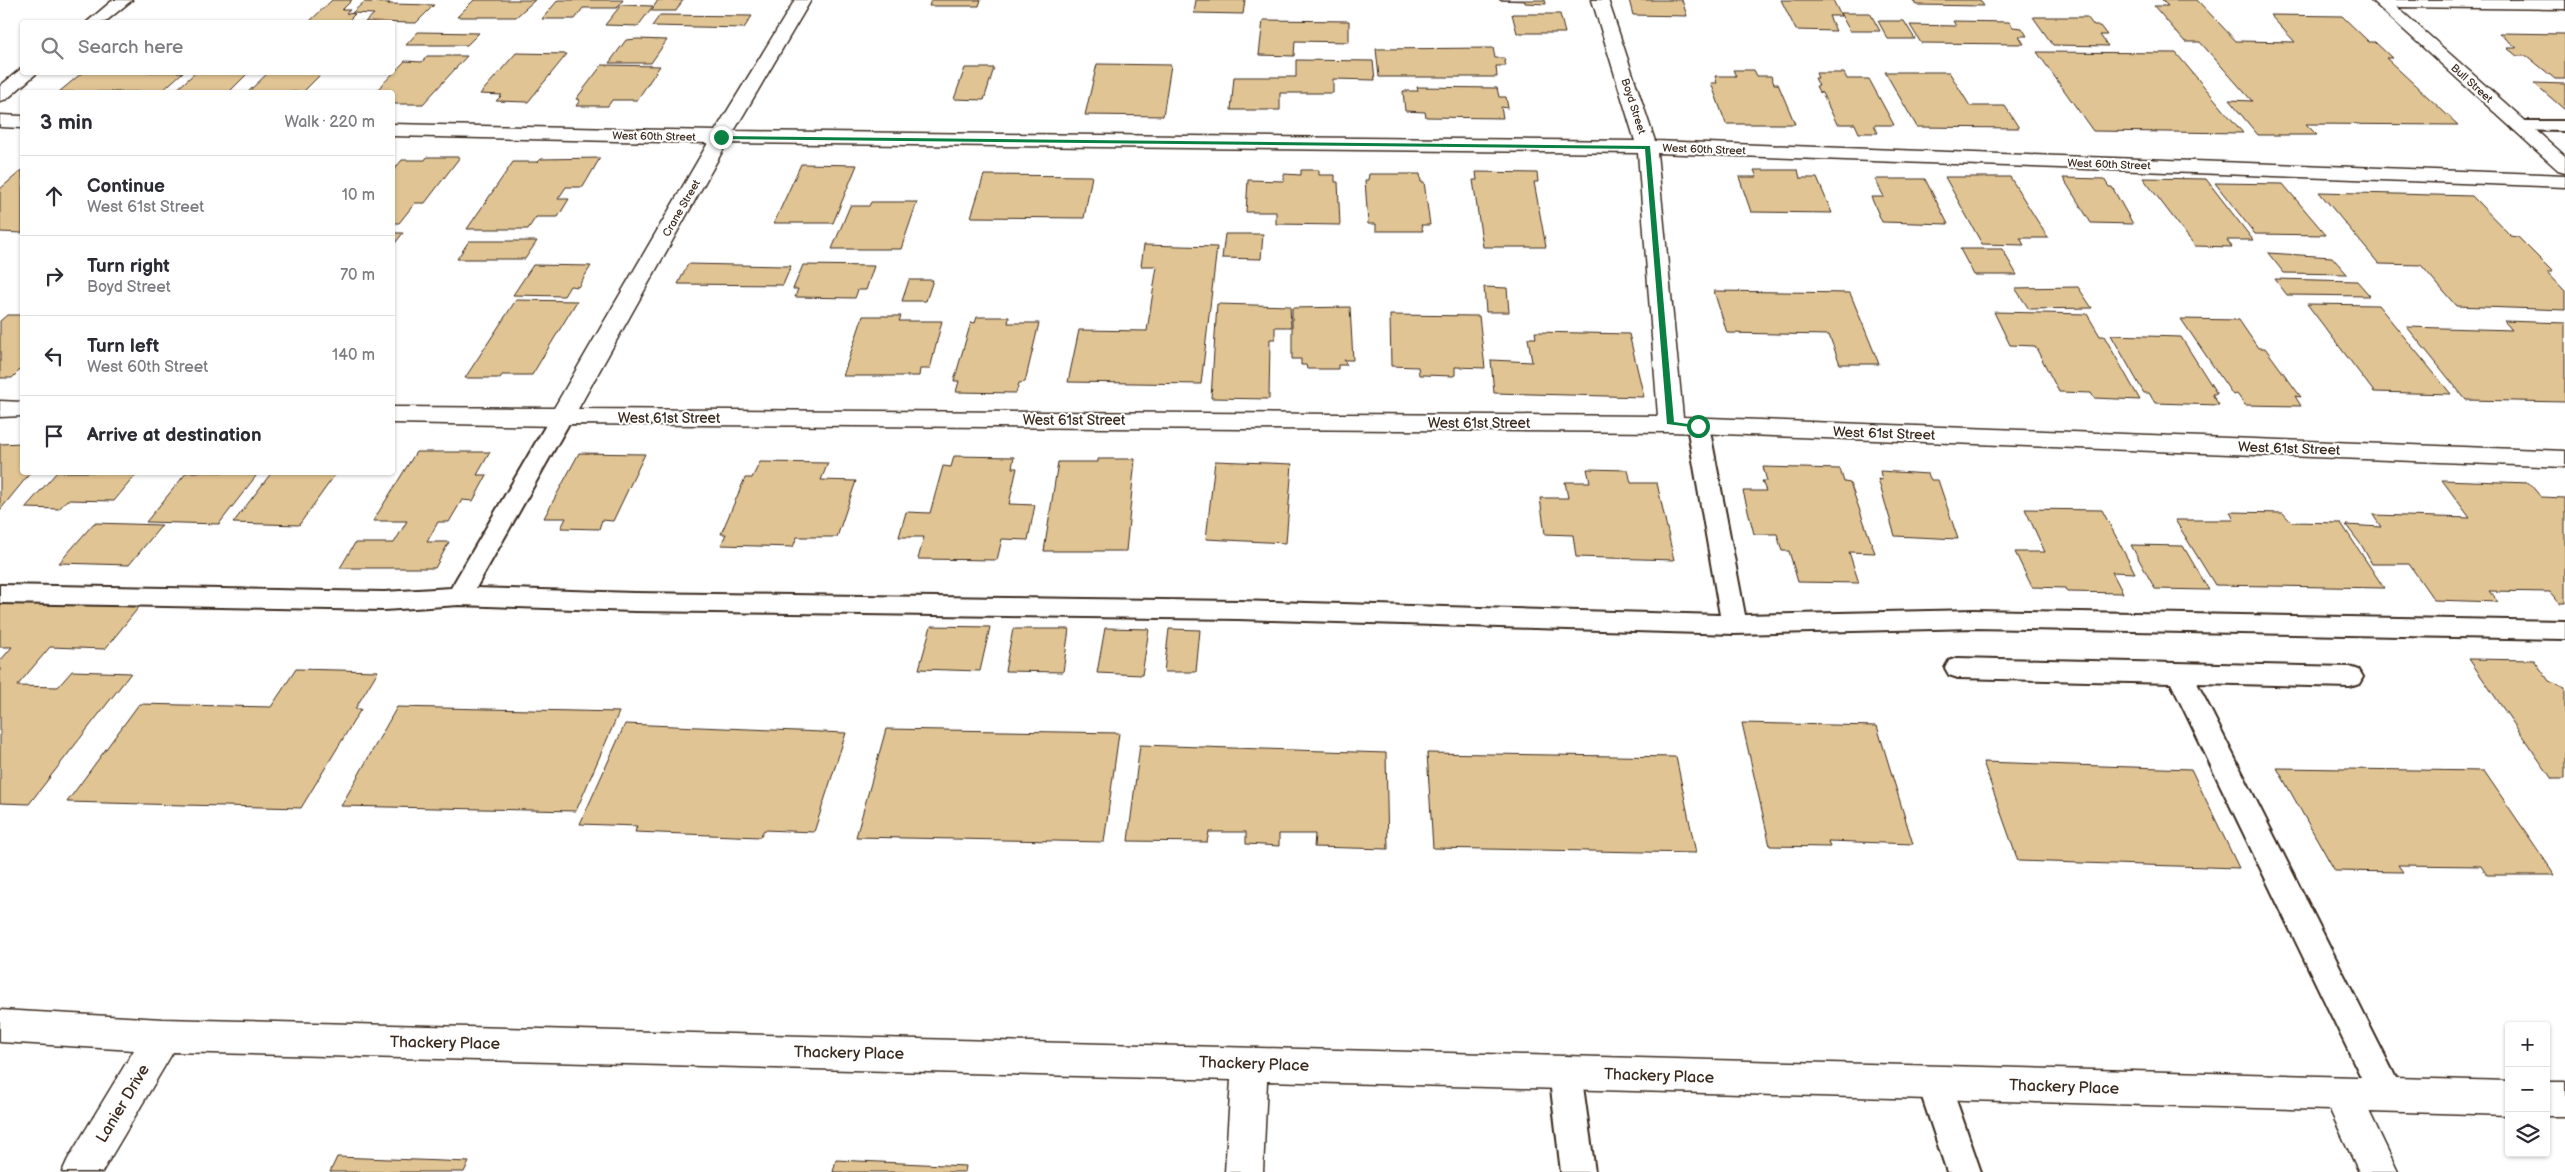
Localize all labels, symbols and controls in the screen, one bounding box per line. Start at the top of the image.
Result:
search box [20,20,395,75]
icon: search [38,34,66,62]
text: Search here [78,36,183,59]
street label: Bull Street [2448,61,2496,106]
street label: Boyd Street [1618,77,1649,136]
text: 3 min [40,110,93,135]
text: Walk · 220 m [285,113,375,132]
route end [710,126,733,149]
street label: West 60th Street [612,129,696,144]
street label: West 60th Street [1662,142,1746,157]
street label: West 60th Street [2067,157,2151,172]
text: Continue [87,175,165,198]
street label: Crane Street [660,177,703,239]
icon: ahead [40,182,68,210]
text: 10 m [342,186,375,205]
text: West 61st Street [87,198,204,217]
text: Turn right [87,255,170,278]
icon: right [40,262,68,290]
text: 70 m [340,266,375,285]
text: Boyd Street [87,278,171,297]
text: Turn left [87,335,159,358]
icon: left [40,342,68,370]
text: 140 m [332,346,375,365]
text: West 60th Street [87,358,208,377]
street label: West 61st Street [618,410,721,427]
street label: West 61st Street [1023,412,1126,429]
street label: West 61st Street [1428,415,1531,432]
route start [1687,415,1710,438]
icon: arrive [40,422,68,450]
street label: West 61st Street [1832,423,1936,444]
text: Arrive at destination [87,424,262,447]
street label: West 61st Street [2237,438,2341,459]
map controls [2505,1022,2550,1157]
button: + [2505,1022,2550,1067]
street label: Thackery Place [390,1033,501,1054]
street label: Thackery Place [794,1043,905,1064]
street label: Thackery Place [1198,1053,1310,1076]
street label: Lanier Drive [93,1061,154,1146]
street label: Thackery Place [1603,1065,1715,1088]
button: − [2505,1067,2550,1112]
street label: Thackery Place [2008,1076,2120,1099]
button: layers [2505,1112,2550,1157]

